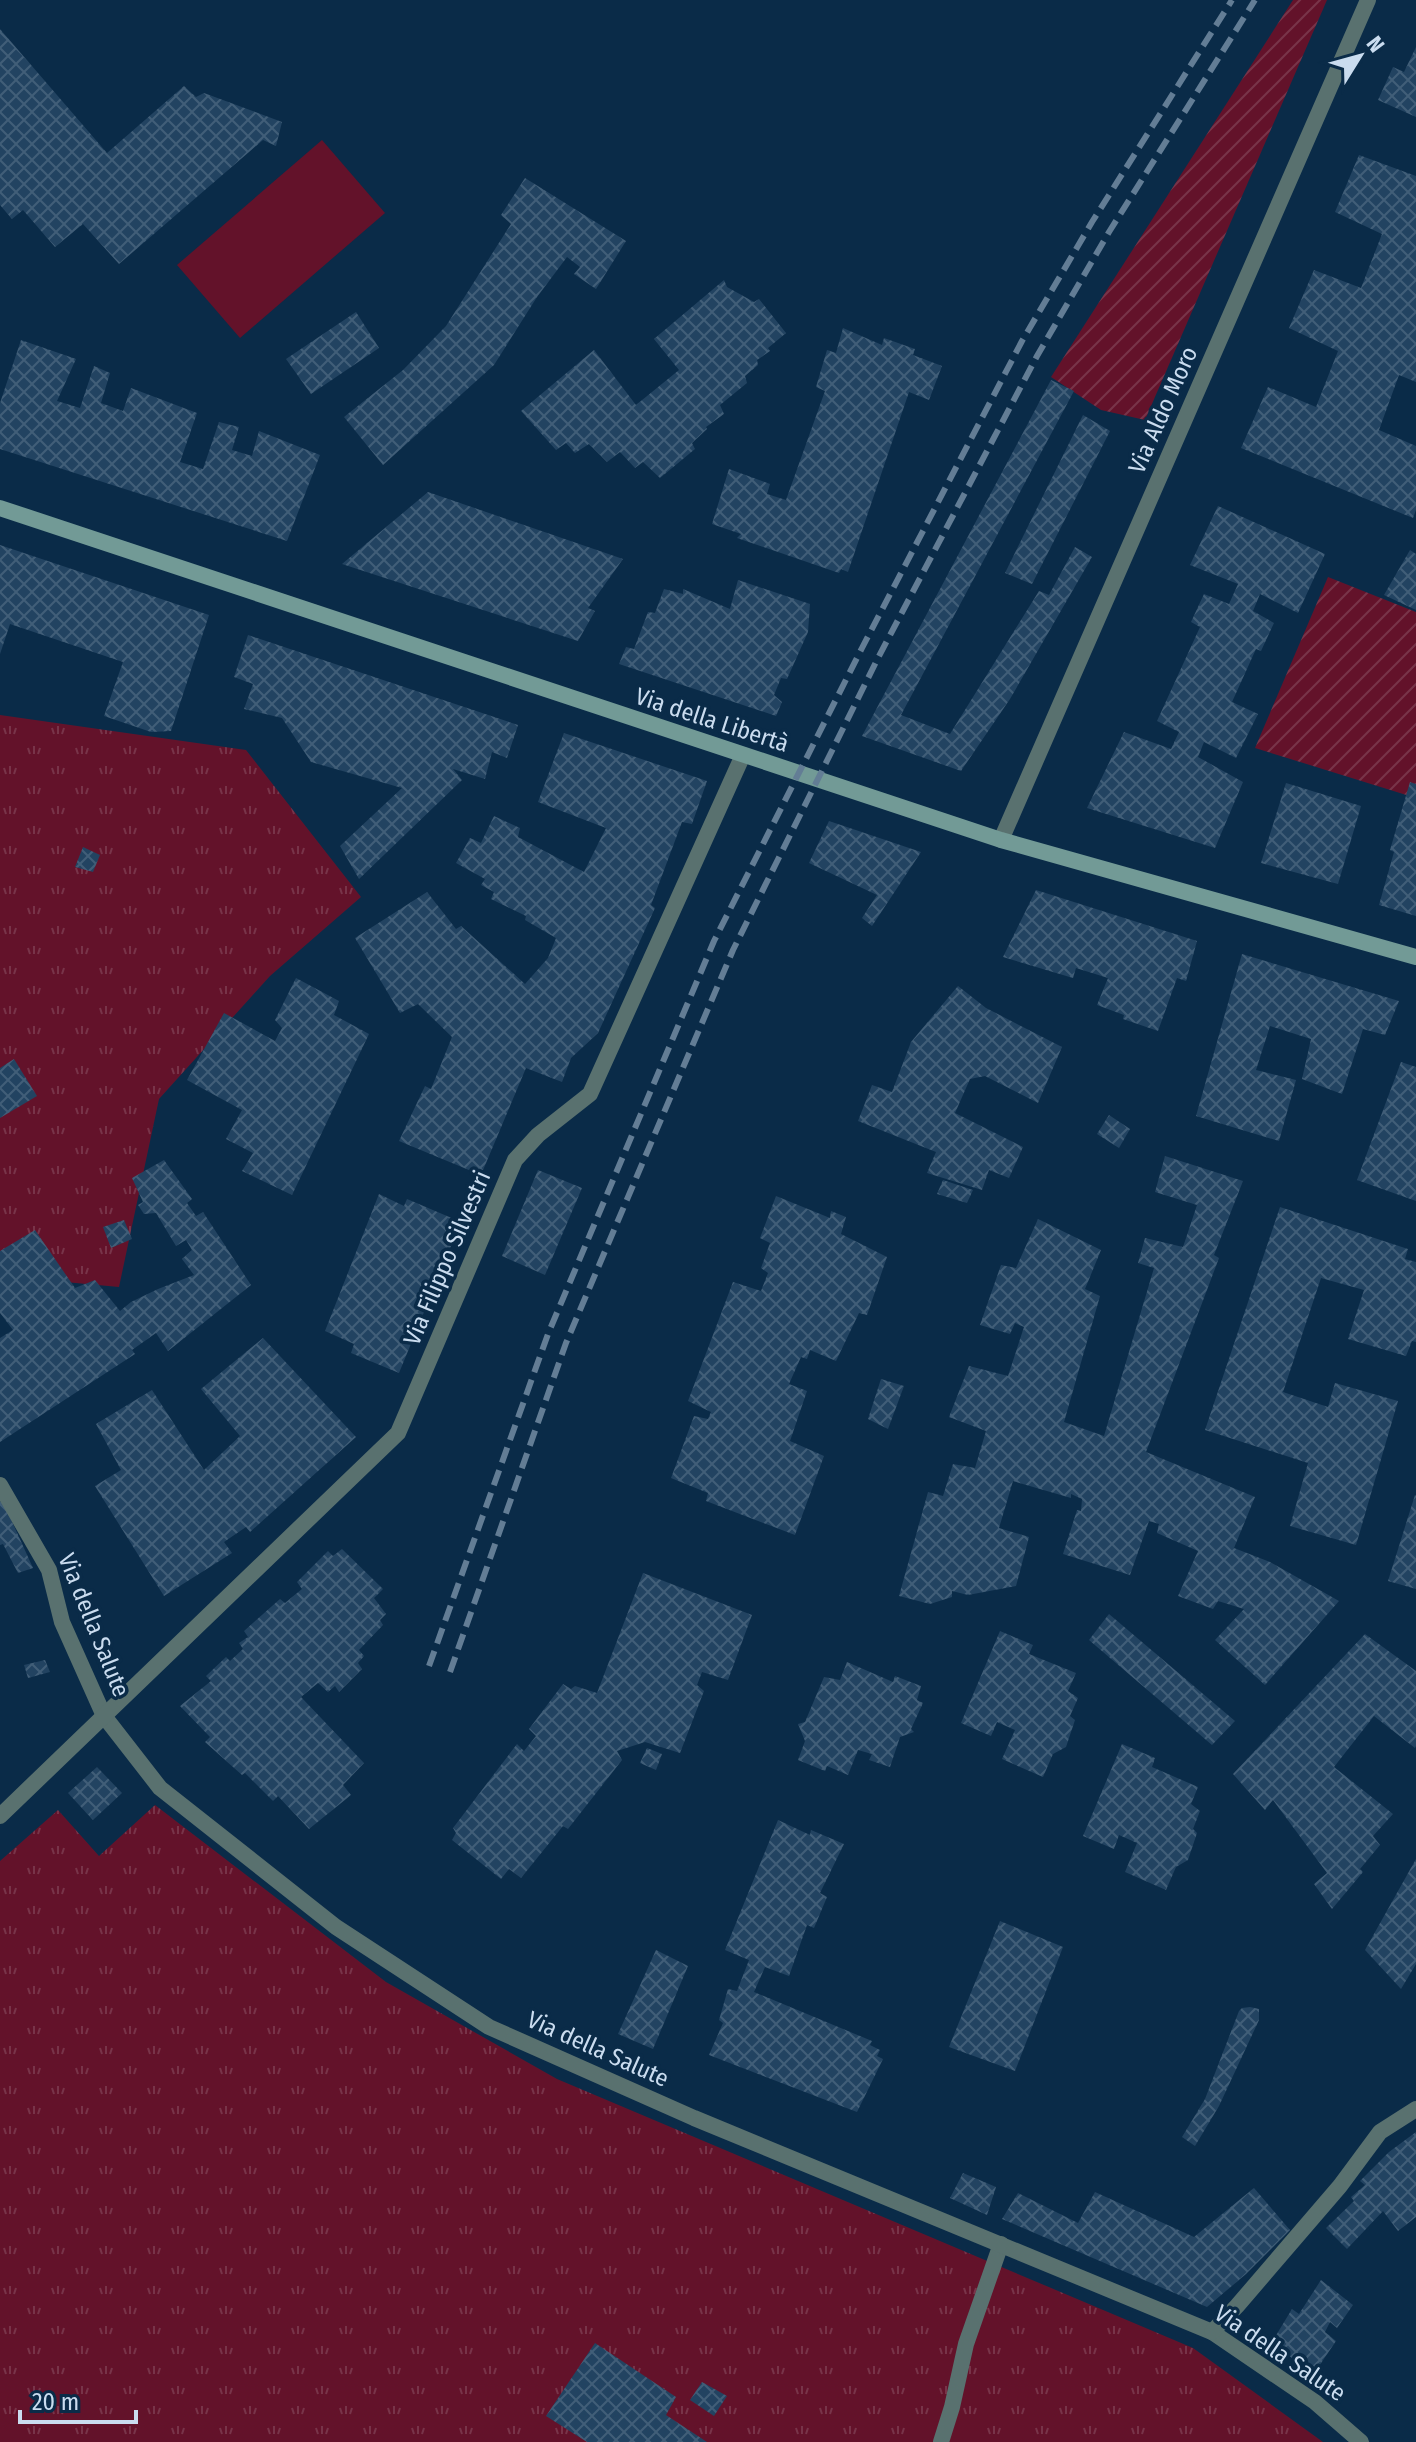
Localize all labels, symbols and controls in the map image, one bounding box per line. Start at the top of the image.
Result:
north arrow [1320,16,1400,96]
text: N [1361,31,1390,58]
street label: Via Aldo Moro [1123,342,1203,478]
street label: Via della Libertà [632,682,792,758]
street label: Via Filippo Silvestri [398,1167,496,1349]
street label: Via della Salute [53,1549,135,1701]
street label: Via della Salute [523,2005,673,2093]
street label: Via della Salute [1209,2299,1351,2407]
scale bar [20,2374,136,2424]
text: 20 m [32,2388,79,2416]

